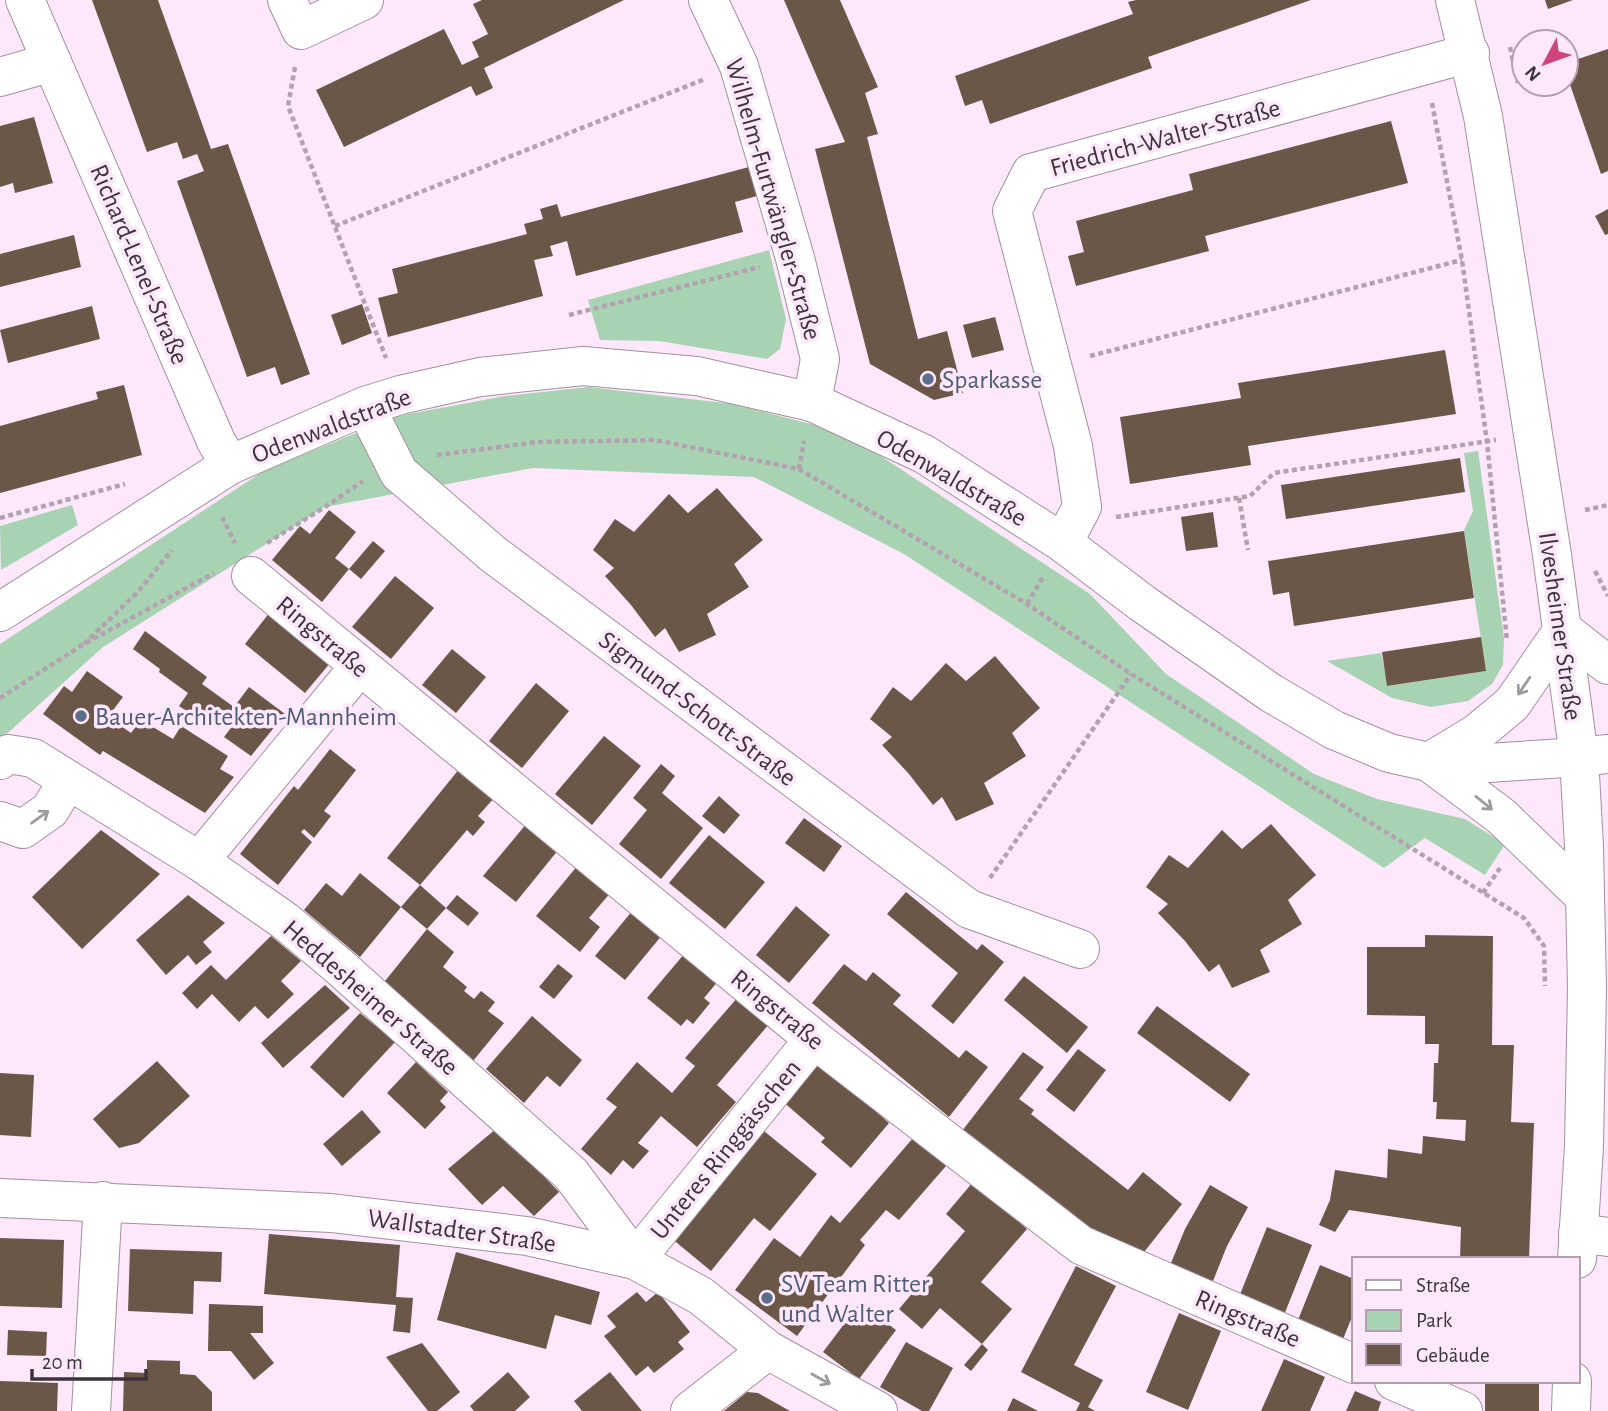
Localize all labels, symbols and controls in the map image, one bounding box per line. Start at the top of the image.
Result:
north arrow [1510,28,1580,98]
street label: Wilhelm-Furtwängler-Straße [720,56,826,343]
text: N [1522,62,1545,84]
street label: Friedrich-Walter-Straße [1047,95,1283,181]
street label: Richard-Lenel-Straße [85,161,193,368]
place label: Sparkasse [942,367,1042,393]
marker: Sparkasse [920,371,936,387]
street label: Odenwaldstraße [248,384,415,468]
street label: Odenwaldstraße [872,425,1031,531]
street label: Ilvesheimer Straße [1534,530,1586,722]
street label: Ringstraße [271,591,373,682]
street label: Sigmund-Schott-Straße [594,626,801,791]
one-way arrow [1517,676,1531,696]
place label: Bauer-Architekten-Mannheim [95,704,397,730]
marker: Bauer-Architekten-Mannheim [73,708,89,724]
one-way arrow [1475,795,1493,810]
one-way arrow [31,809,49,824]
street label: Heddesheimer Straße [278,915,463,1080]
street label: Ringstraße [726,965,829,1055]
street label: Unteres Ringgässchen [646,1055,806,1244]
street label: Wallstadter Straße [366,1205,558,1257]
legend [1352,1257,1580,1383]
place label: SV Team Ritter und Walter [781,1271,930,1327]
text: Straße [1416,1275,1470,1296]
street label: Ringstraße [1191,1285,1304,1353]
marker: SV Team Ritter und Walter [759,1290,775,1306]
text: Park [1416,1310,1453,1331]
scale bar [32,1338,145,1382]
text: Gebäude [1416,1345,1490,1366]
text: 20 m [42,1352,83,1373]
one-way arrow [810,1373,830,1387]

